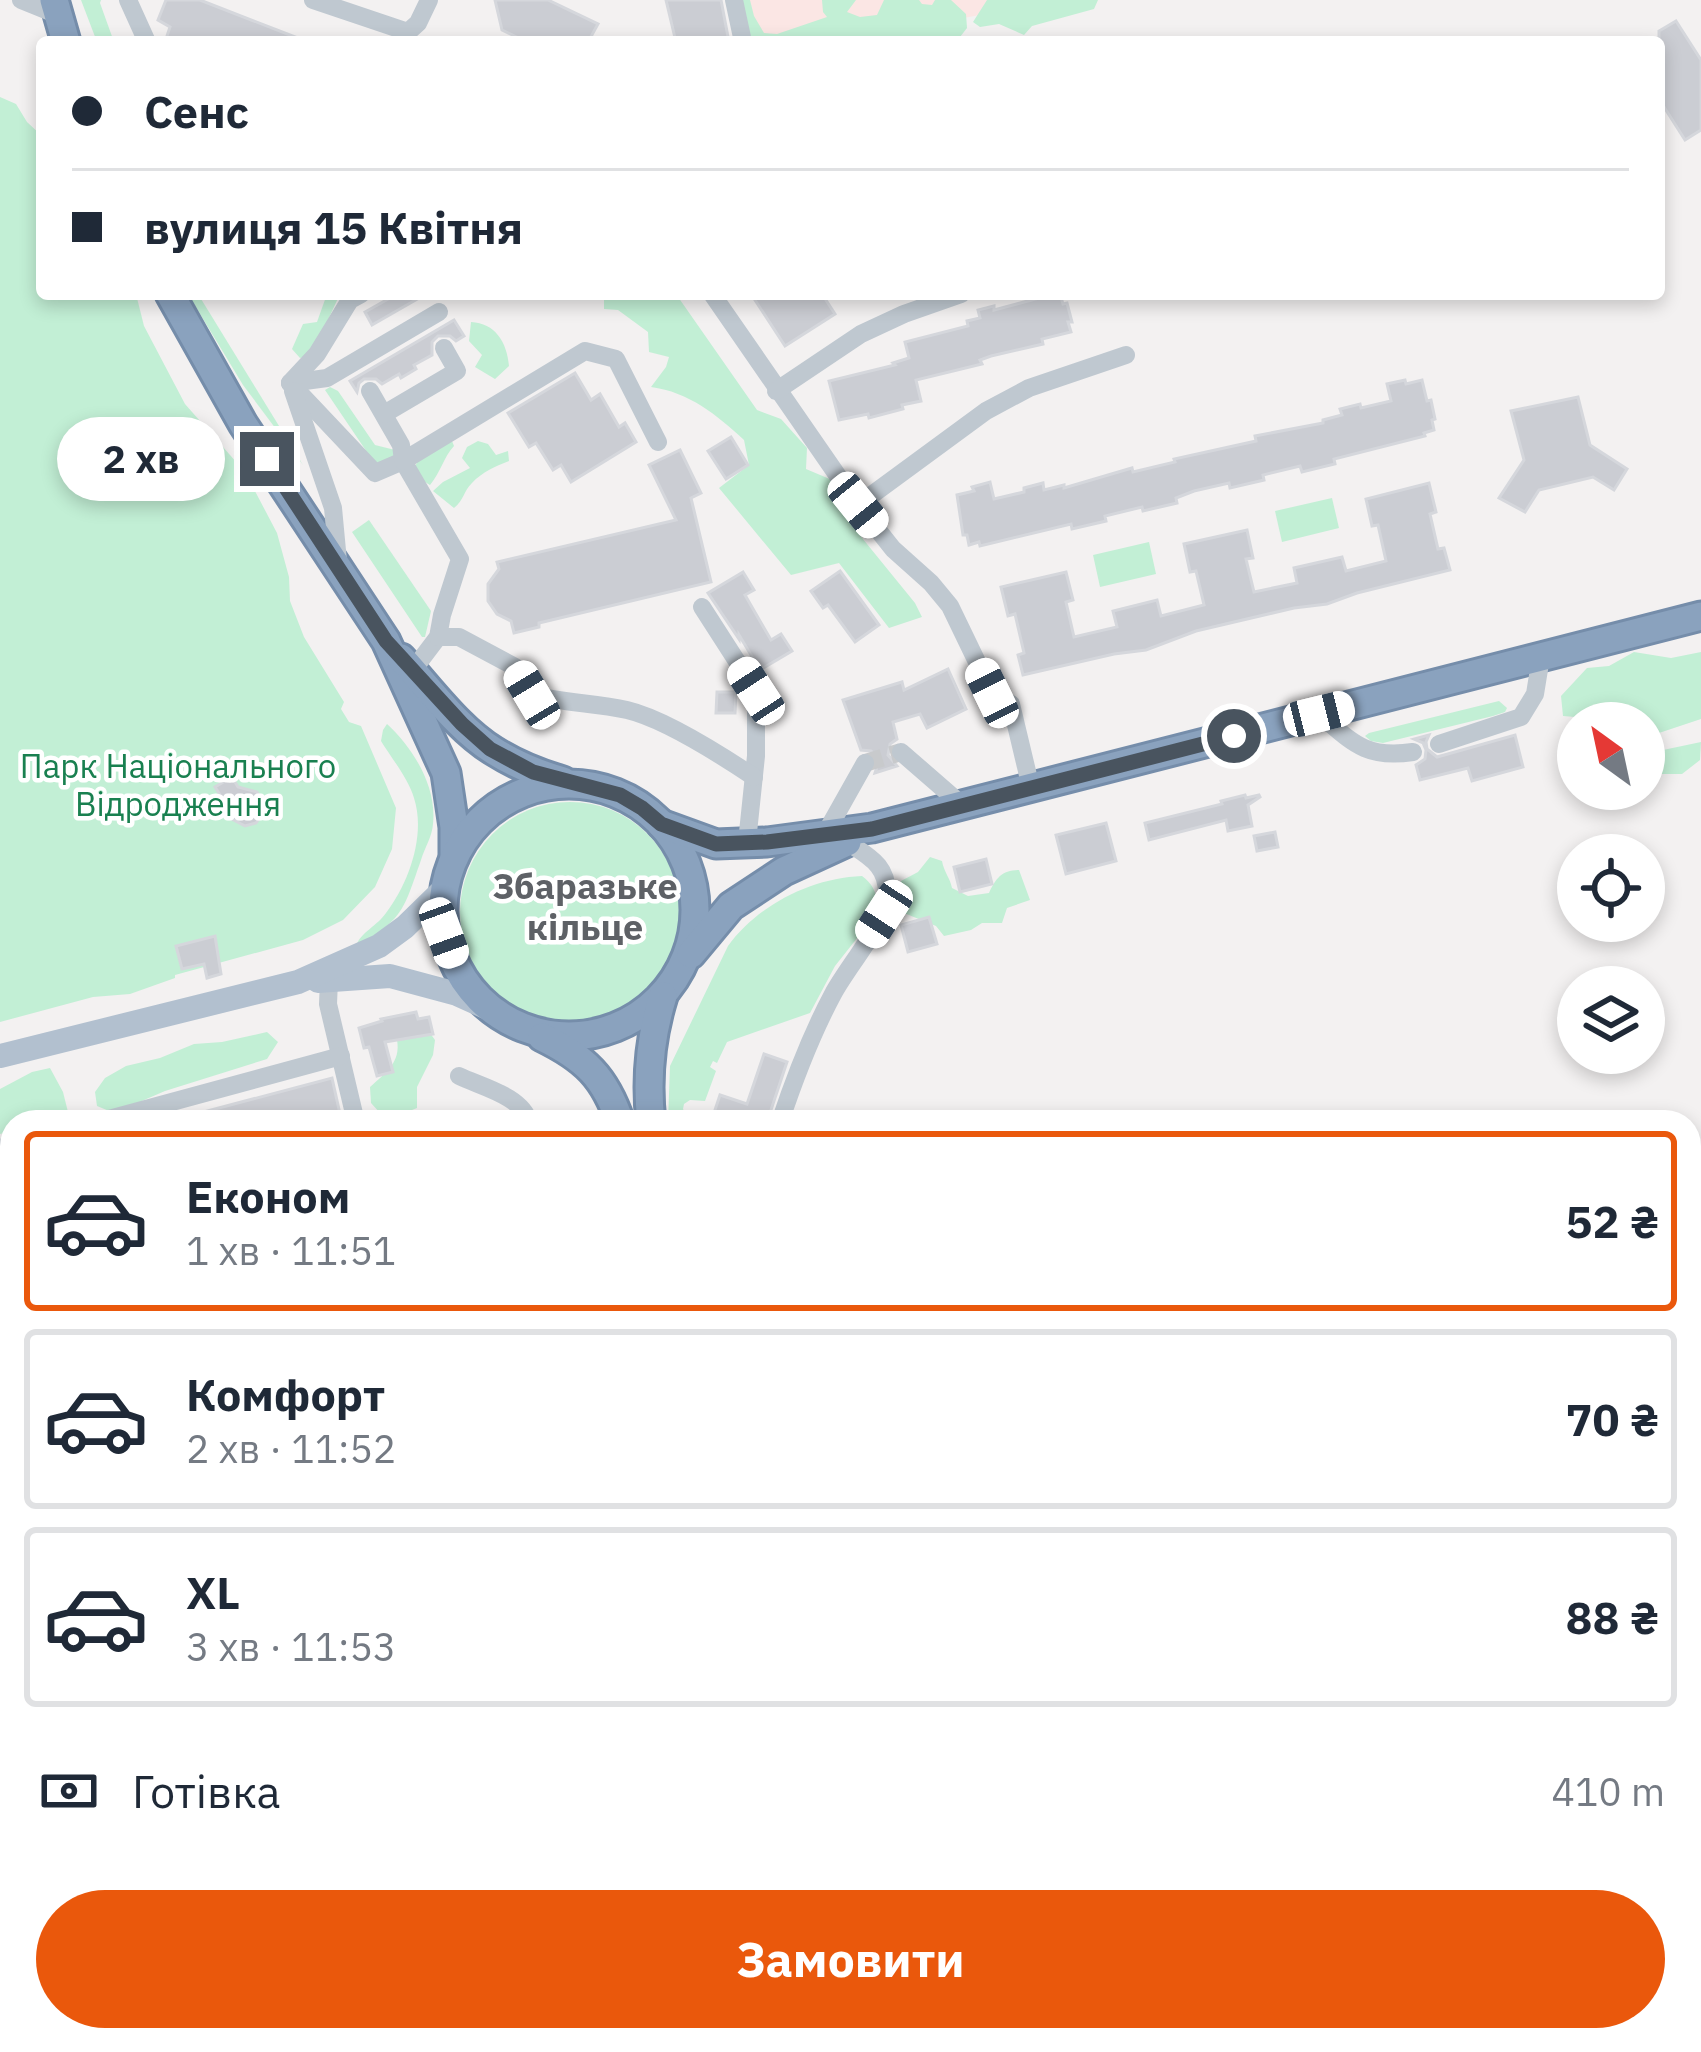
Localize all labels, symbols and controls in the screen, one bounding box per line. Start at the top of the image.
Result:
text: Сенс [144,82,249,140]
text: вулиця 15 Квітня [144,198,523,256]
callout: 2 хв [57,417,225,501]
route end [240,432,294,486]
text: 2 хв [103,433,179,484]
car [821,466,895,544]
car [721,651,791,731]
car [960,653,1024,733]
car [498,655,566,735]
car [1280,688,1358,740]
north arrow [1557,702,1665,810]
map controls [1557,702,1665,1074]
route start [1207,709,1261,763]
park label: Парк Національного Відродження [20,744,336,825]
button: locate [1557,834,1665,942]
district label: Збаразьке кільце [492,862,678,950]
car [849,874,919,954]
car [415,893,473,973]
button: layers [1557,966,1665,1074]
icon: car [42,1167,150,1275]
text: Економ [186,1167,350,1225]
text: 52 ₴ [1565,1192,1659,1250]
text: 1 хв · 11:51 [186,1225,396,1276]
icon: car [42,1365,150,1473]
text: Комфорт [186,1365,385,1423]
text: 70 ₴ [1565,1390,1659,1448]
text: 2 хв · 11:52 [186,1423,396,1474]
icon: car [42,1563,150,1671]
text: XL [186,1563,240,1621]
text: 88 ₴ [1565,1588,1659,1646]
text: 3 хв · 11:53 [186,1621,396,1672]
icon: cash [36,1758,102,1824]
text: Готівка [132,1762,281,1820]
text: 410 m [1552,1766,1665,1817]
button: Замовити [36,1890,1665,2028]

